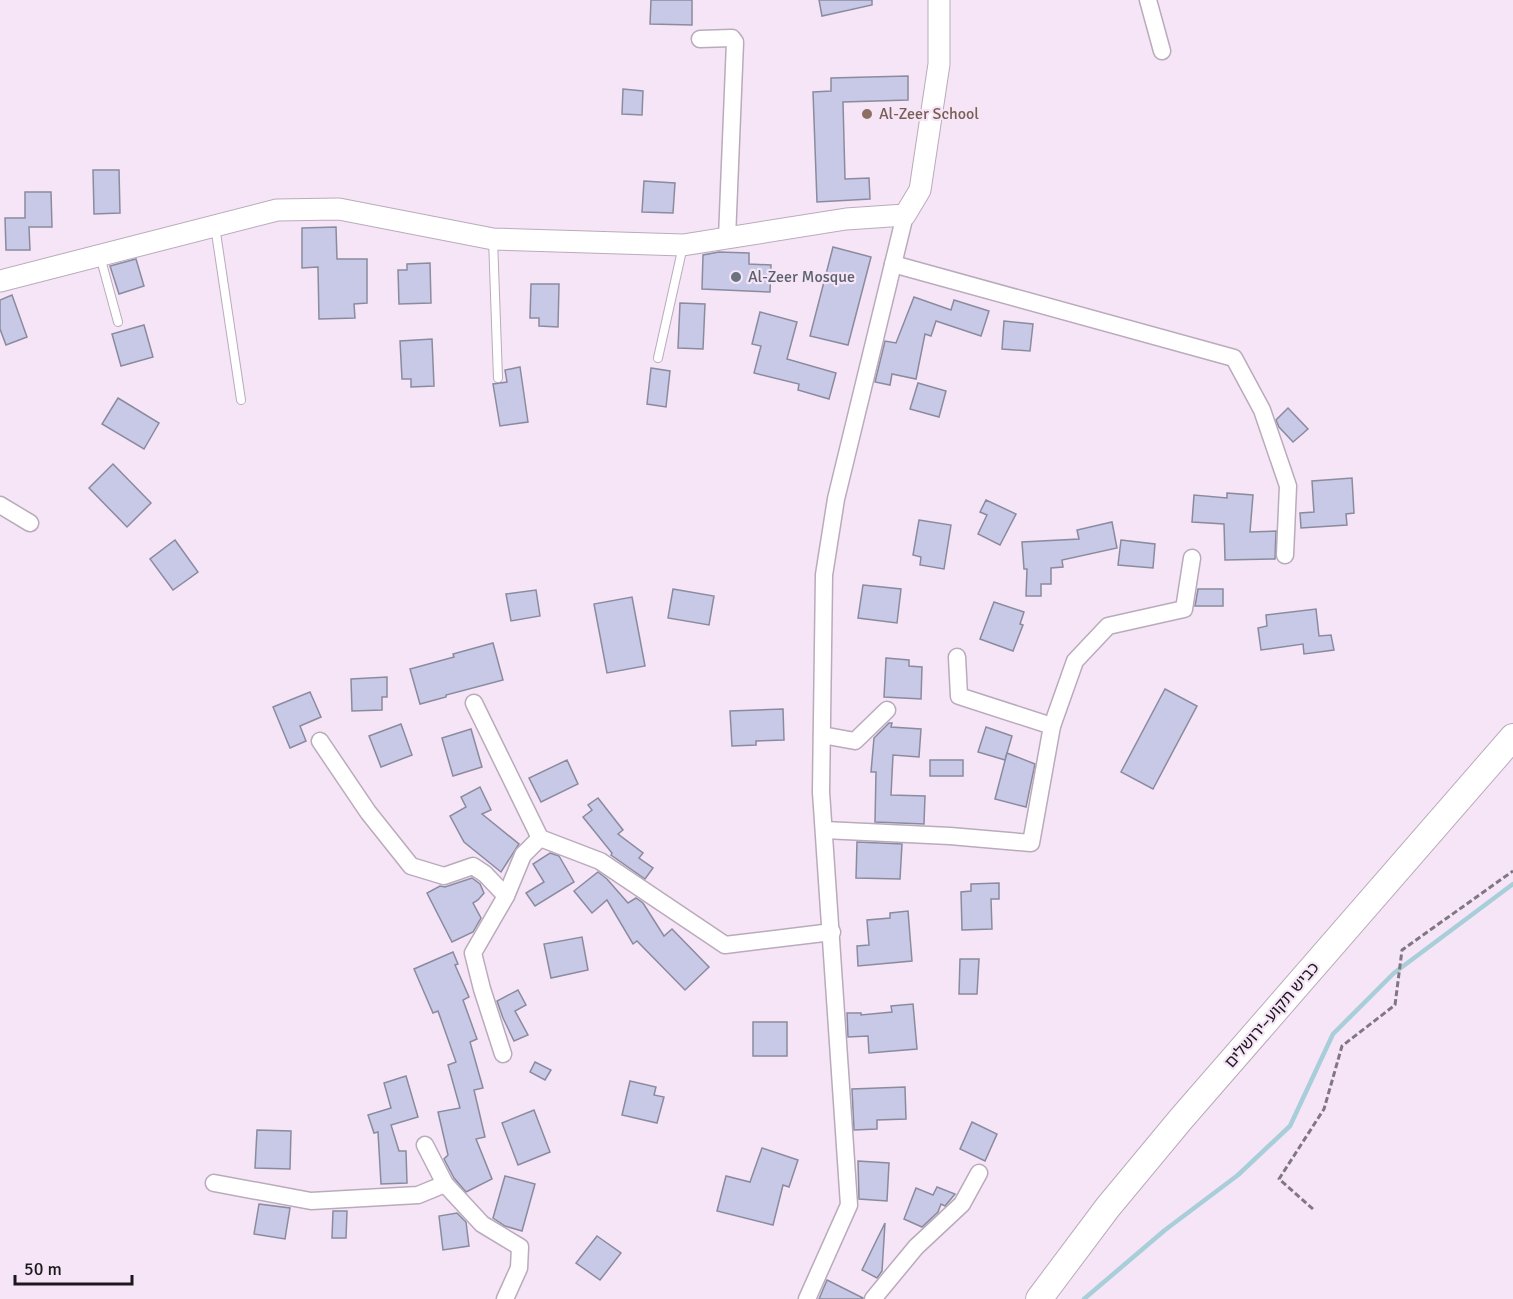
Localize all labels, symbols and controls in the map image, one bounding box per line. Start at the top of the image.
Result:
place label: Al-Zeer School [879,104,979,124]
marker: Al-Zeer School [860,107,874,121]
place label: Al-Zeer Mosque [748,267,855,287]
marker: Al-Zeer Mosque [729,270,743,284]
street label: כביש תקוע–ירושלים [1221,958,1323,1072]
scale bar [15,1248,132,1286]
text: 50 m [24,1258,62,1280]

